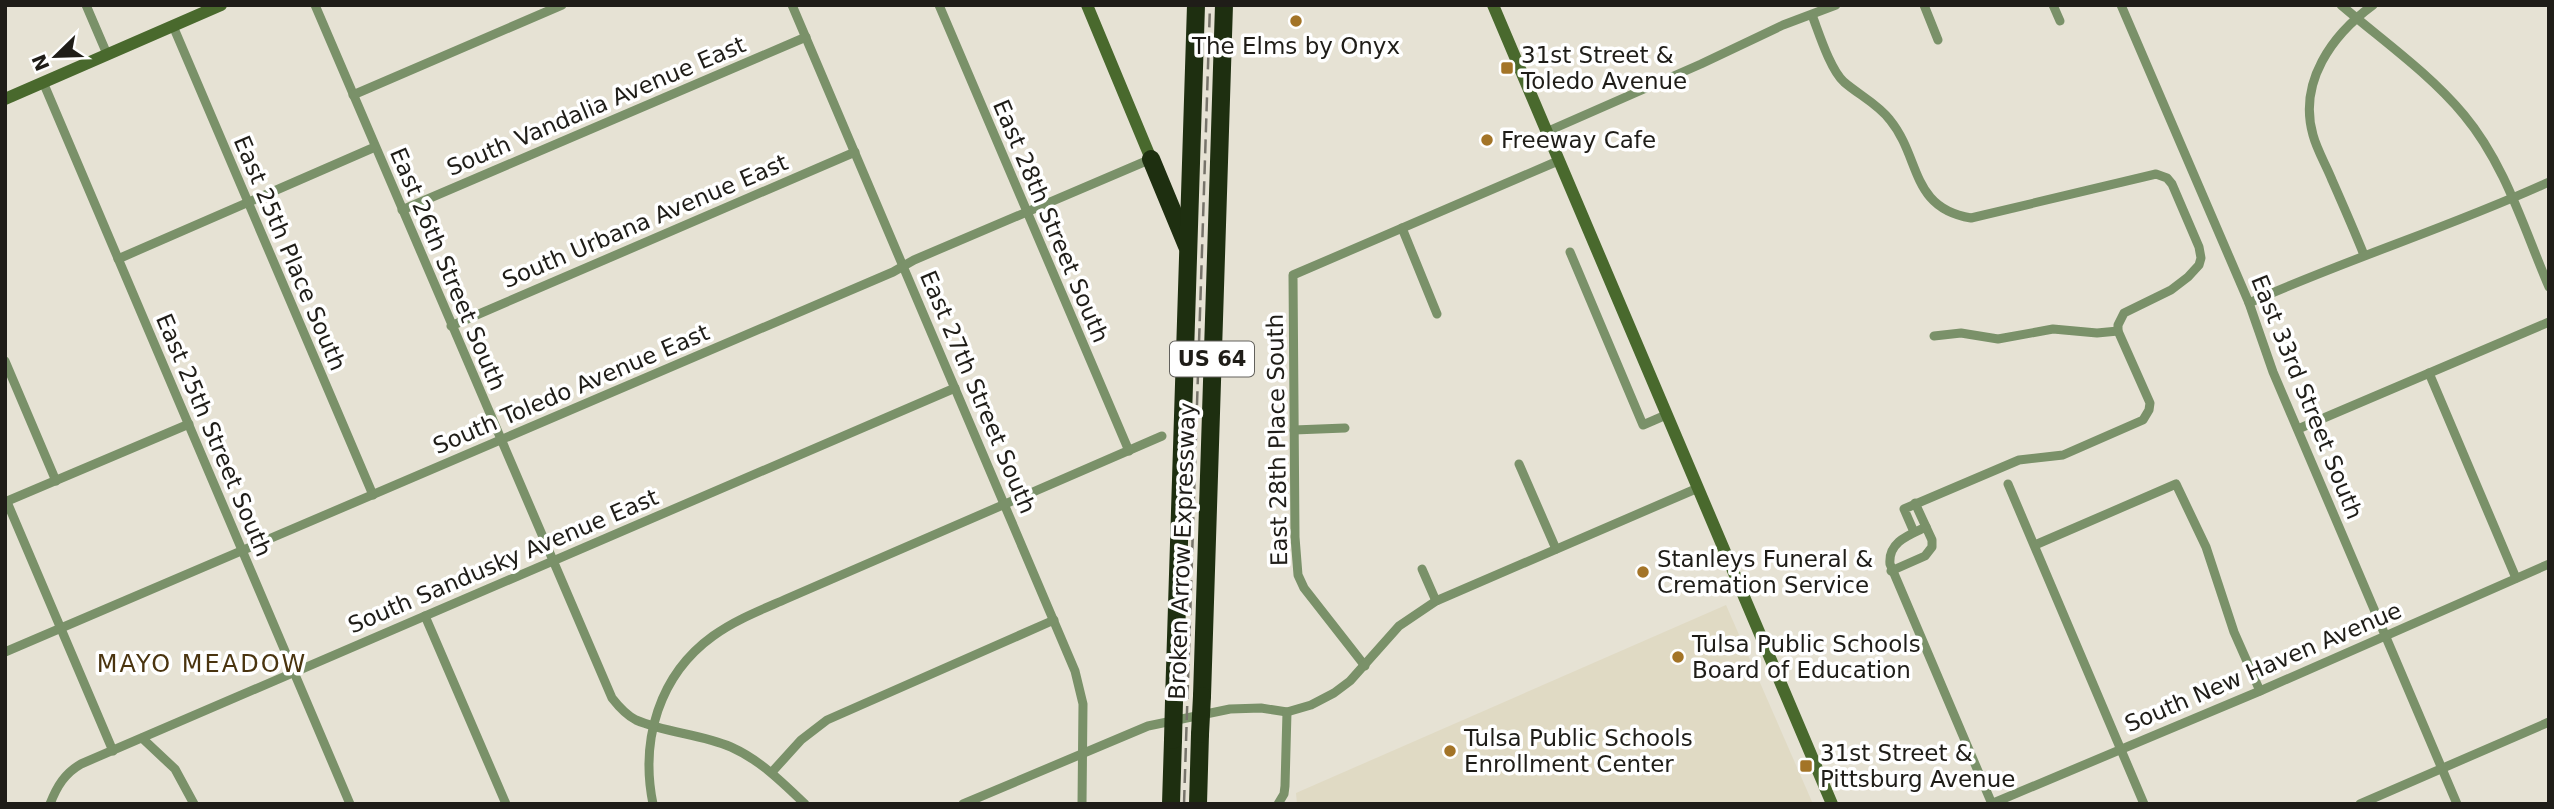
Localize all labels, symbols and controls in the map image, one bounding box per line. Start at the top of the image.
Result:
marker: The Elms by Onyx [1288,13,1304,29]
north arrow [21,21,91,91]
street label: South Vandalia Avenue East [443,31,749,181]
place label: The Elms by Onyx [1191,33,1400,59]
place label: 31st Street & Toledo Avenue [1520,42,1687,94]
text: N [27,51,54,74]
marker: 31st Street & Toledo Avenue [1499,60,1515,76]
street label: East 28th Street South [988,96,1114,346]
place label: Freeway Cafe [1501,127,1656,153]
street label: East 25th Place South [229,132,351,374]
marker: Freeway Cafe [1479,132,1495,148]
street label: East 26th Street South [385,144,511,394]
street label: South Urbana Avenue East [498,149,792,293]
street label: East 27th Street South [915,267,1041,517]
street label: East 33rd Street South [2246,271,2368,523]
street label: East 25th Street South [151,310,277,560]
street label: East 28th Place South [1262,314,1292,566]
street label: South Toledo Avenue East [429,319,713,459]
road number: US 64 [1170,342,1254,376]
street label: Broken Arrow Expressway [1164,402,1200,700]
street label: South Sandusky Avenue East [344,484,662,638]
place label: Stanleys Funeral & Cremation Service [1657,546,1873,598]
marker: Stanleys Funeral & Cremation Service [1635,564,1651,580]
street label: South New Haven Avenue [2121,597,2405,737]
place label: Tulsa Public Schools Board of Education [1691,631,1921,683]
marker: Tulsa Public Schools Board of Education [1670,649,1686,665]
district label: MAYO MEADOW [97,650,307,678]
place label: Tulsa Public Schools Enrollment Center [1463,725,1693,777]
place label: 31st Street & Pittsburg Avenue [1820,740,2015,792]
marker: Tulsa Public Schools Enrollment Center [1442,743,1458,759]
marker: 31st Street & Pittsburg Avenue [1798,758,1814,774]

